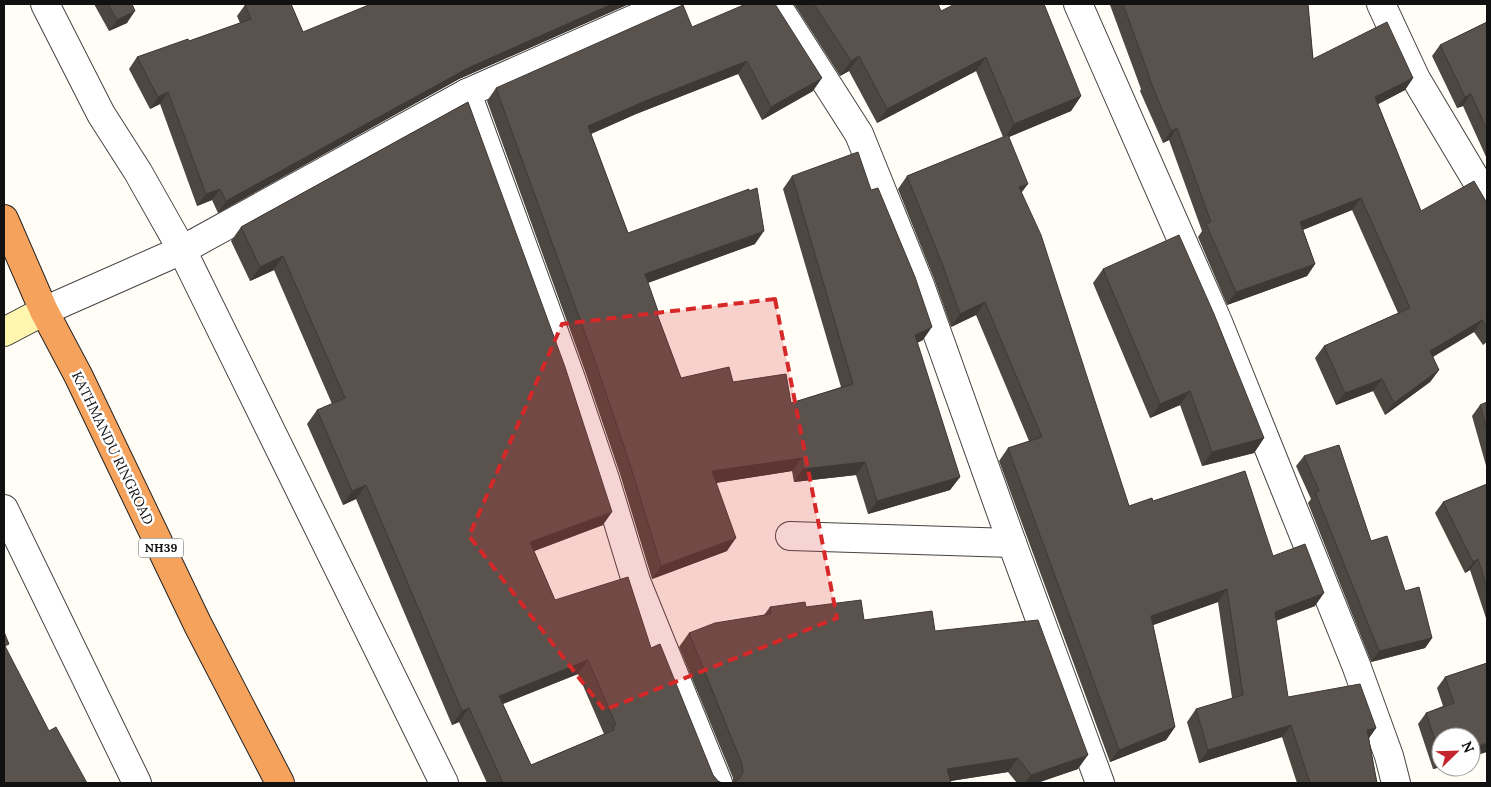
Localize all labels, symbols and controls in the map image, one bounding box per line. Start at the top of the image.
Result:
street label: KATHMANDU RINGROAD [68,368,158,528]
road number: NH39 [138,538,184,558]
north arrow [1431,727,1481,777]
text: N [1458,738,1478,756]

